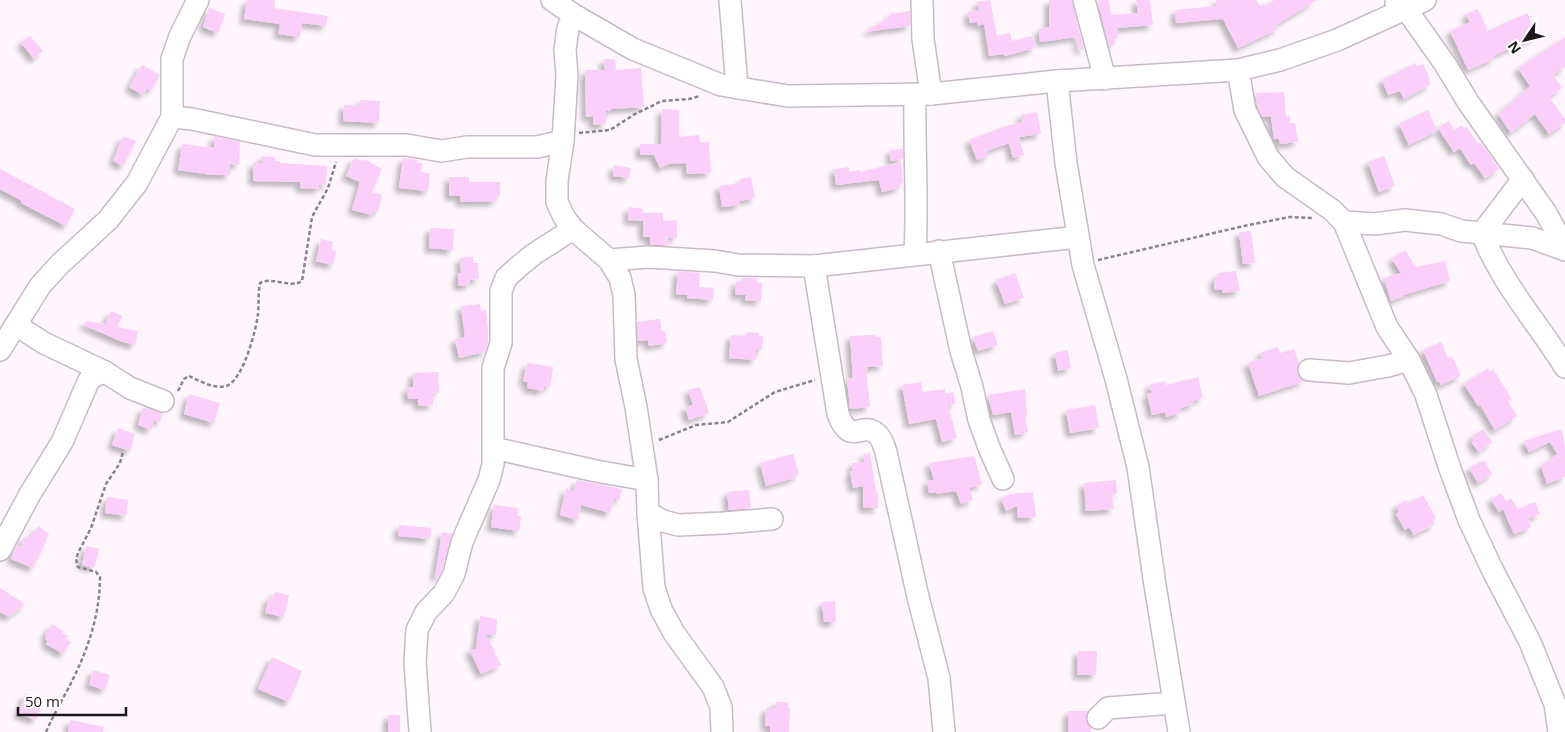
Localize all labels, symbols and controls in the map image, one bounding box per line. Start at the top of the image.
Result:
north arrow [1500,15,1550,65]
text: N [1503,38,1525,58]
scale bar [18,684,125,716]
text: 50 m [25,691,60,711]

